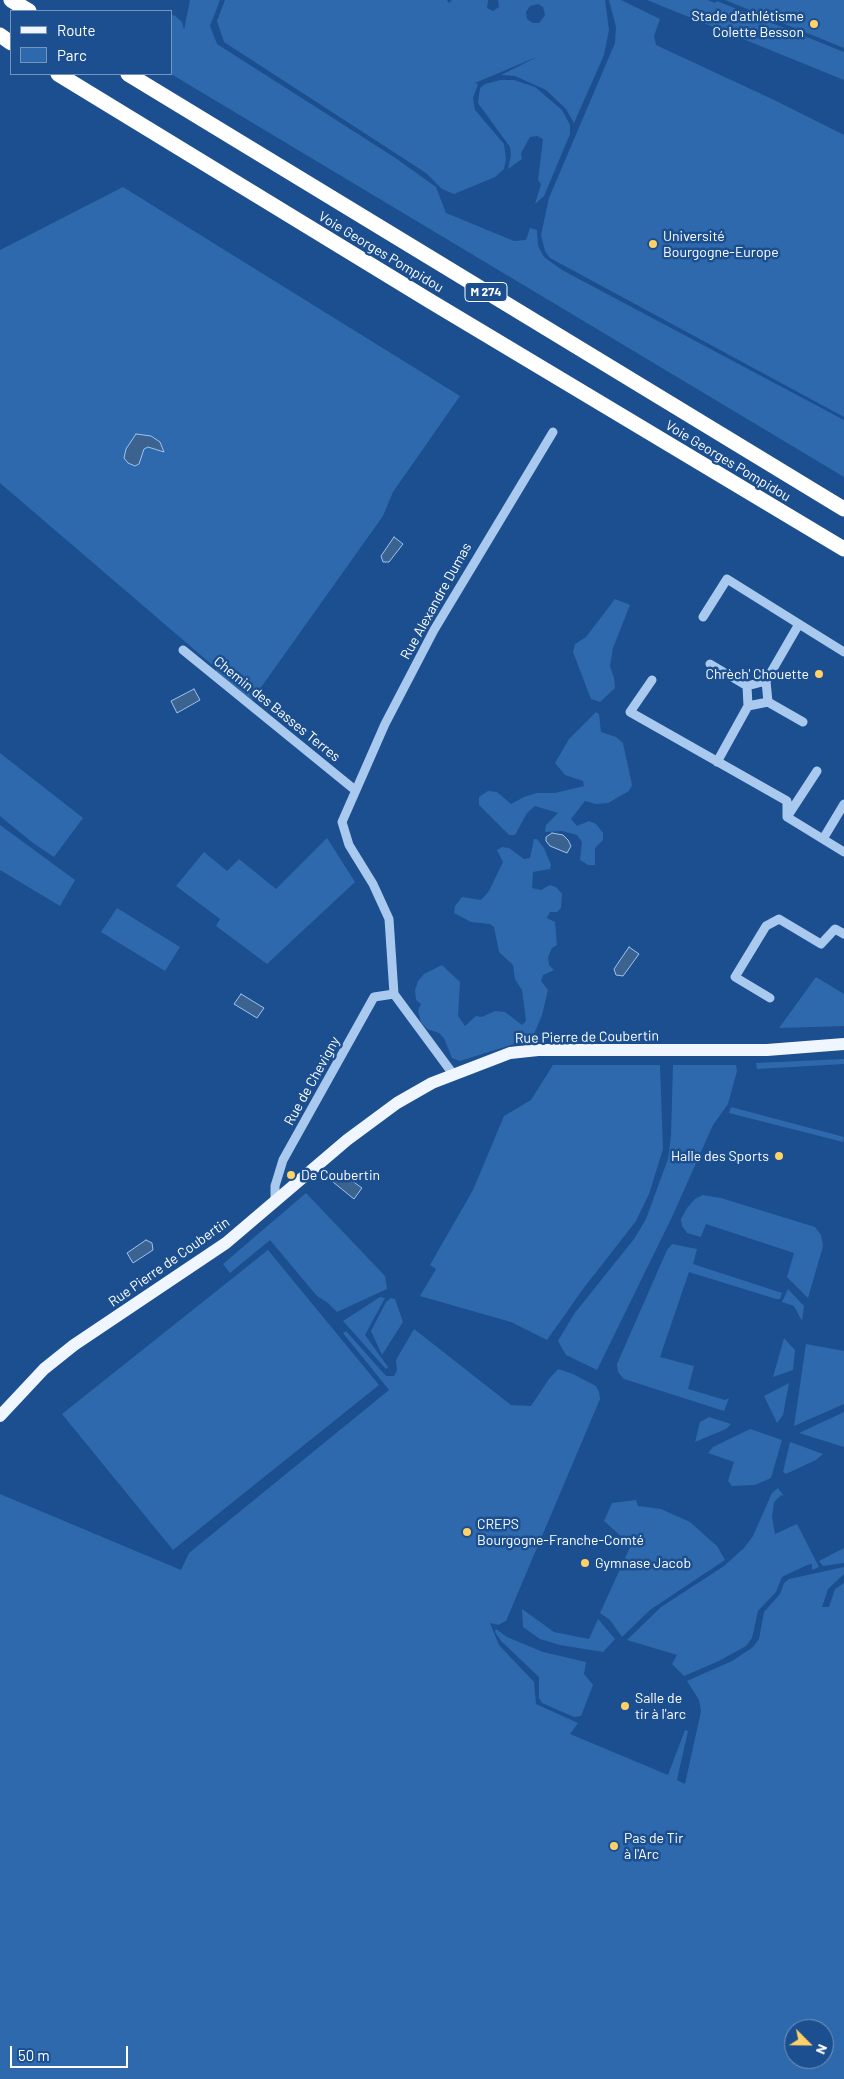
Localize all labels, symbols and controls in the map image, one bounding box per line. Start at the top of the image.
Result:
place label: Stade d'athlétisme Colette Besson [692,8,804,40]
legend [10,10,172,75]
marker: Stade d'athlétisme Colette Besson [808,18,820,30]
text: Route [57,21,96,39]
text: Parc [57,46,87,64]
street label: Voie Georges Pompidou [315,208,447,296]
place label: Université Bourgogne-Europe [663,228,779,260]
marker: Université Bourgogne-Europe [647,238,659,250]
road number: M 274 [465,282,507,302]
street label: Voie Georges Pompidou [662,417,794,505]
street label: Rue Alexandre Dumas [397,540,475,662]
street label: Chemin des Basses Terres [210,653,344,765]
place label: Chrèch' Chouette [706,666,809,682]
marker: Chrèch' Chouette [813,668,825,680]
street label: Rue Pierre de Coubertin [515,1027,659,1047]
street label: Rue de Chevigny [281,1034,343,1128]
place label: Halle des Sports [671,1148,769,1164]
marker: Halle des Sports [773,1150,785,1162]
place label: De Coubertin [301,1167,380,1183]
marker: De Coubertin [285,1169,297,1181]
street label: Rue Pierre de Coubertin [105,1214,233,1310]
place label: CREPS Bourgogne-Franche-Comté [477,1516,644,1548]
marker: CREPS Bourgogne-Franche-Comté [461,1526,473,1538]
place label: Gymnase Jacob [595,1555,691,1571]
marker: Gymnase Jacob [579,1557,591,1569]
place label: Salle de tir à l'arc [635,1690,686,1722]
marker: Salle de tir à l'arc [619,1700,631,1712]
place label: Pas de Tir à l'Arc [624,1830,683,1862]
marker: Pas de Tir à l'Arc [608,1840,620,1852]
north arrow [784,2019,834,2069]
scale bar [12,2036,130,2068]
text: N [813,2042,832,2057]
text: 50 m [18,2046,50,2064]

